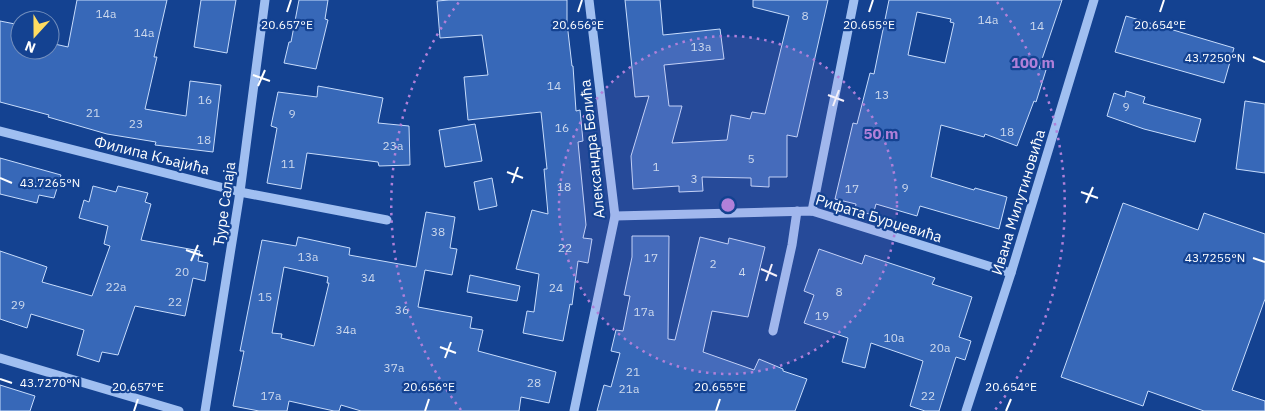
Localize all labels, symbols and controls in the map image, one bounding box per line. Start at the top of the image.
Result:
house number: 14a [96,6,117,21]
house number: 8 [801,8,809,23]
north arrow [10,10,60,60]
house number: 14a [978,12,999,27]
text: 20.657°E [261,17,313,32]
text: 20.656°E [552,17,604,32]
text: 20.655°E [843,17,895,32]
text: 20.654°E [1134,17,1186,32]
house number: 14 [1030,18,1044,33]
house number: 14a [134,25,155,40]
text: N [22,37,38,57]
house number: 13a [691,39,712,54]
text: 43.7250°N [1185,50,1245,65]
text: 100 m [1011,53,1055,72]
house number: 14 [547,78,561,93]
street label: Александра Белића [575,79,609,219]
house number: 13 [875,87,889,102]
house number: 16 [198,92,212,107]
house number: 9 [1122,99,1130,114]
house number: 21 [86,105,100,120]
house number: 9 [288,106,296,121]
house number: 23 [129,116,143,131]
house number: 16 [555,120,569,135]
text: 50 m [864,124,898,143]
house number: 18 [1000,124,1014,139]
street label: Ивана Милутиновића [987,127,1049,277]
street label: Филипа Кљајића [92,131,212,179]
house number: 18 [197,132,211,147]
house number: 23a [383,138,404,153]
house number: 5 [747,151,755,166]
house number: 11 [281,156,295,171]
house number: 1 [652,159,660,174]
street label: Ђуре Салаја [209,160,239,248]
house number: 3 [690,171,698,186]
text: 43.7265°N [20,175,80,190]
house number: 18 [557,179,571,194]
house number: 9 [901,180,909,195]
house number: 17 [845,181,859,196]
street label: Рифата Бурџевића [813,190,945,246]
centre of rings [719,196,737,214]
house number: 38 [431,224,445,239]
house number: 22 [558,240,572,255]
house number: 13a [298,249,319,264]
house number: 17 [644,250,658,265]
text: 43.7255°N [1185,250,1245,265]
house number: 2 [709,256,717,271]
house number: 20 [175,264,189,279]
house number: 4 [738,264,746,279]
house number: 34 [361,270,375,285]
house number: 22a [106,279,127,294]
house number: 24 [549,280,563,295]
house number: 8 [835,284,843,299]
house number: 15 [258,289,272,304]
house number: 22 [168,294,182,309]
house number: 29 [11,297,25,312]
house number: 36 [395,302,409,317]
house number: 17a [634,304,655,319]
house number: 19 [815,308,829,323]
house number: 34a [336,322,357,337]
house number: 10a [884,330,905,345]
house number: 20a [930,340,951,355]
house number: 37a [384,360,405,375]
house number: 21 [626,364,640,379]
text: 43.7270°N [20,375,80,390]
house number: 28 [527,375,541,390]
text: 20.657°E [112,379,164,394]
text: 20.656°E [403,379,455,394]
text: 20.655°E [694,379,746,394]
text: 20.654°E [985,379,1037,394]
house number: 21a [619,381,640,396]
house number: 17a [261,388,282,403]
house number: 22 [921,388,935,403]

